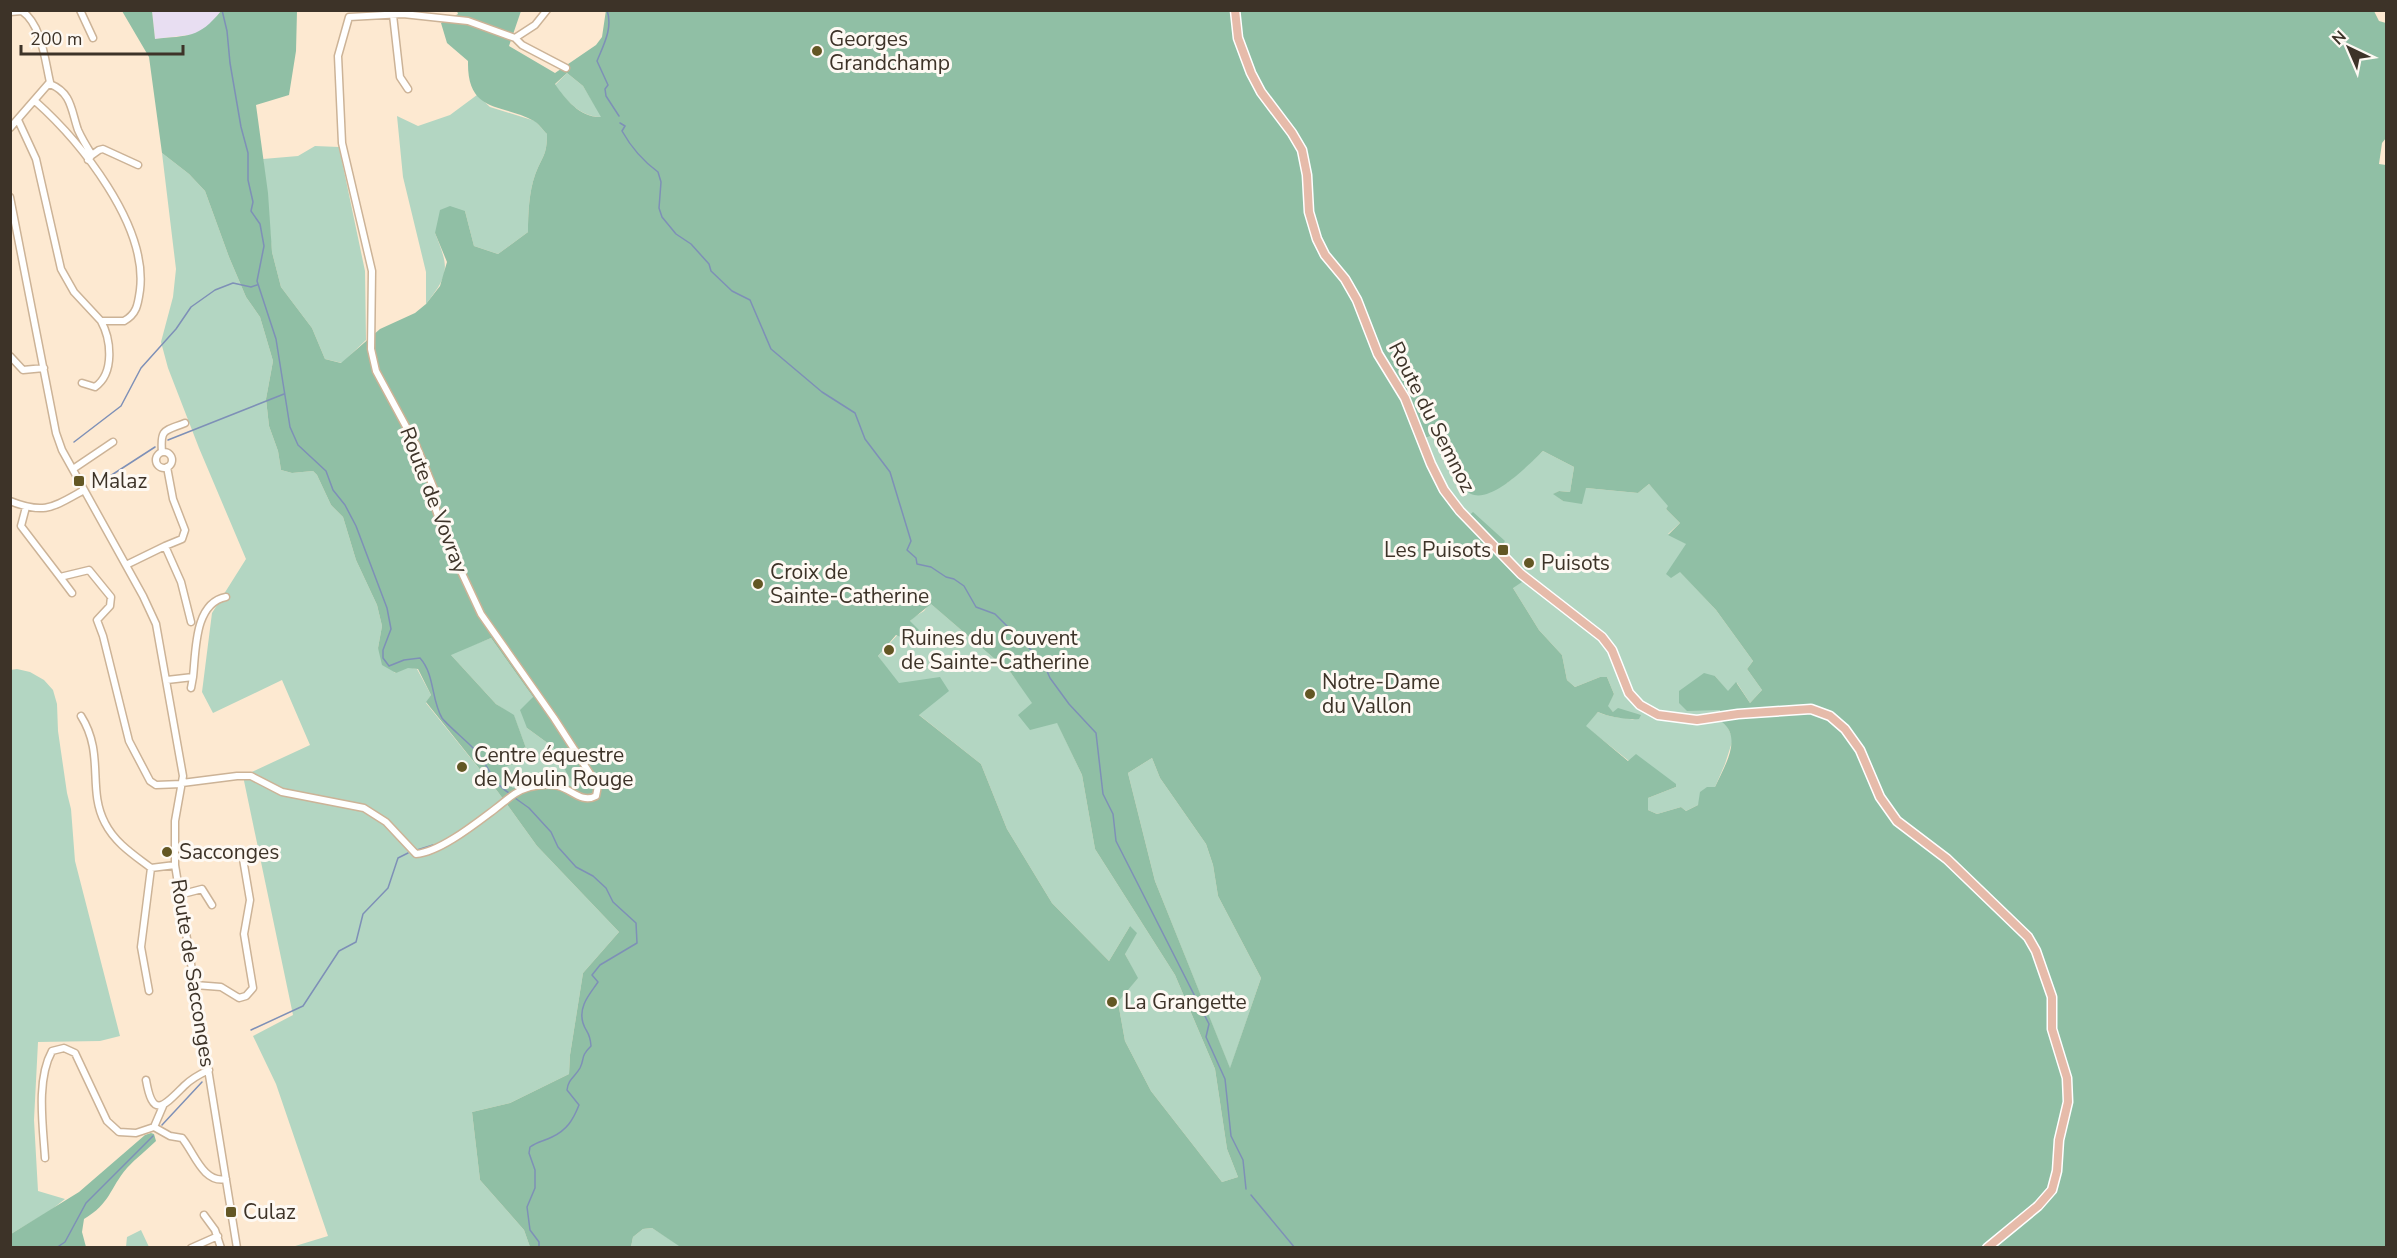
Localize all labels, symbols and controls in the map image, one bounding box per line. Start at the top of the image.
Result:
scale bar [21,18,183,56]
north arrow [2319,18,2379,78]
place label: Georges Grandchamp [829,25,950,77]
text: N [2327,26,2351,50]
text: 200 m [30,27,82,51]
marker: Georges Grandchamp [810,44,824,58]
street label: Route du Semnoz [1382,337,1482,497]
street label: Route de Vovray [393,423,475,577]
place label: Malaz [91,467,147,495]
marker: Malaz [72,474,86,488]
place label: Les Puisots [1384,536,1491,564]
marker: Les Puisots [1496,543,1510,557]
place label: Puisots [1541,549,1610,577]
marker: Puisots [1522,556,1536,570]
place label: Croix de Sainte-Catherine [770,558,929,610]
marker: Croix de Sainte-Catherine [751,577,765,591]
place label: Ruines du Couvent de Sainte-Catherine [901,624,1089,676]
marker: Ruines du Couvent de Sainte-Catherine [882,643,896,657]
place label: Notre-Dame du Vallon [1322,668,1440,720]
marker: Notre-Dame du Vallon [1303,687,1317,701]
place label: Centre équestre de Moulin Rouge [474,741,633,793]
marker: Centre équestre de Moulin Rouge [455,760,469,774]
place label: Sacconges [179,838,279,866]
marker: Sacconges [160,845,174,859]
street label: Route de Sacconges [164,877,222,1069]
place label: La Grangette [1124,988,1247,1016]
marker: La Grangette [1105,995,1119,1009]
place label: Culaz [243,1198,296,1226]
marker: Culaz [224,1205,238,1219]

